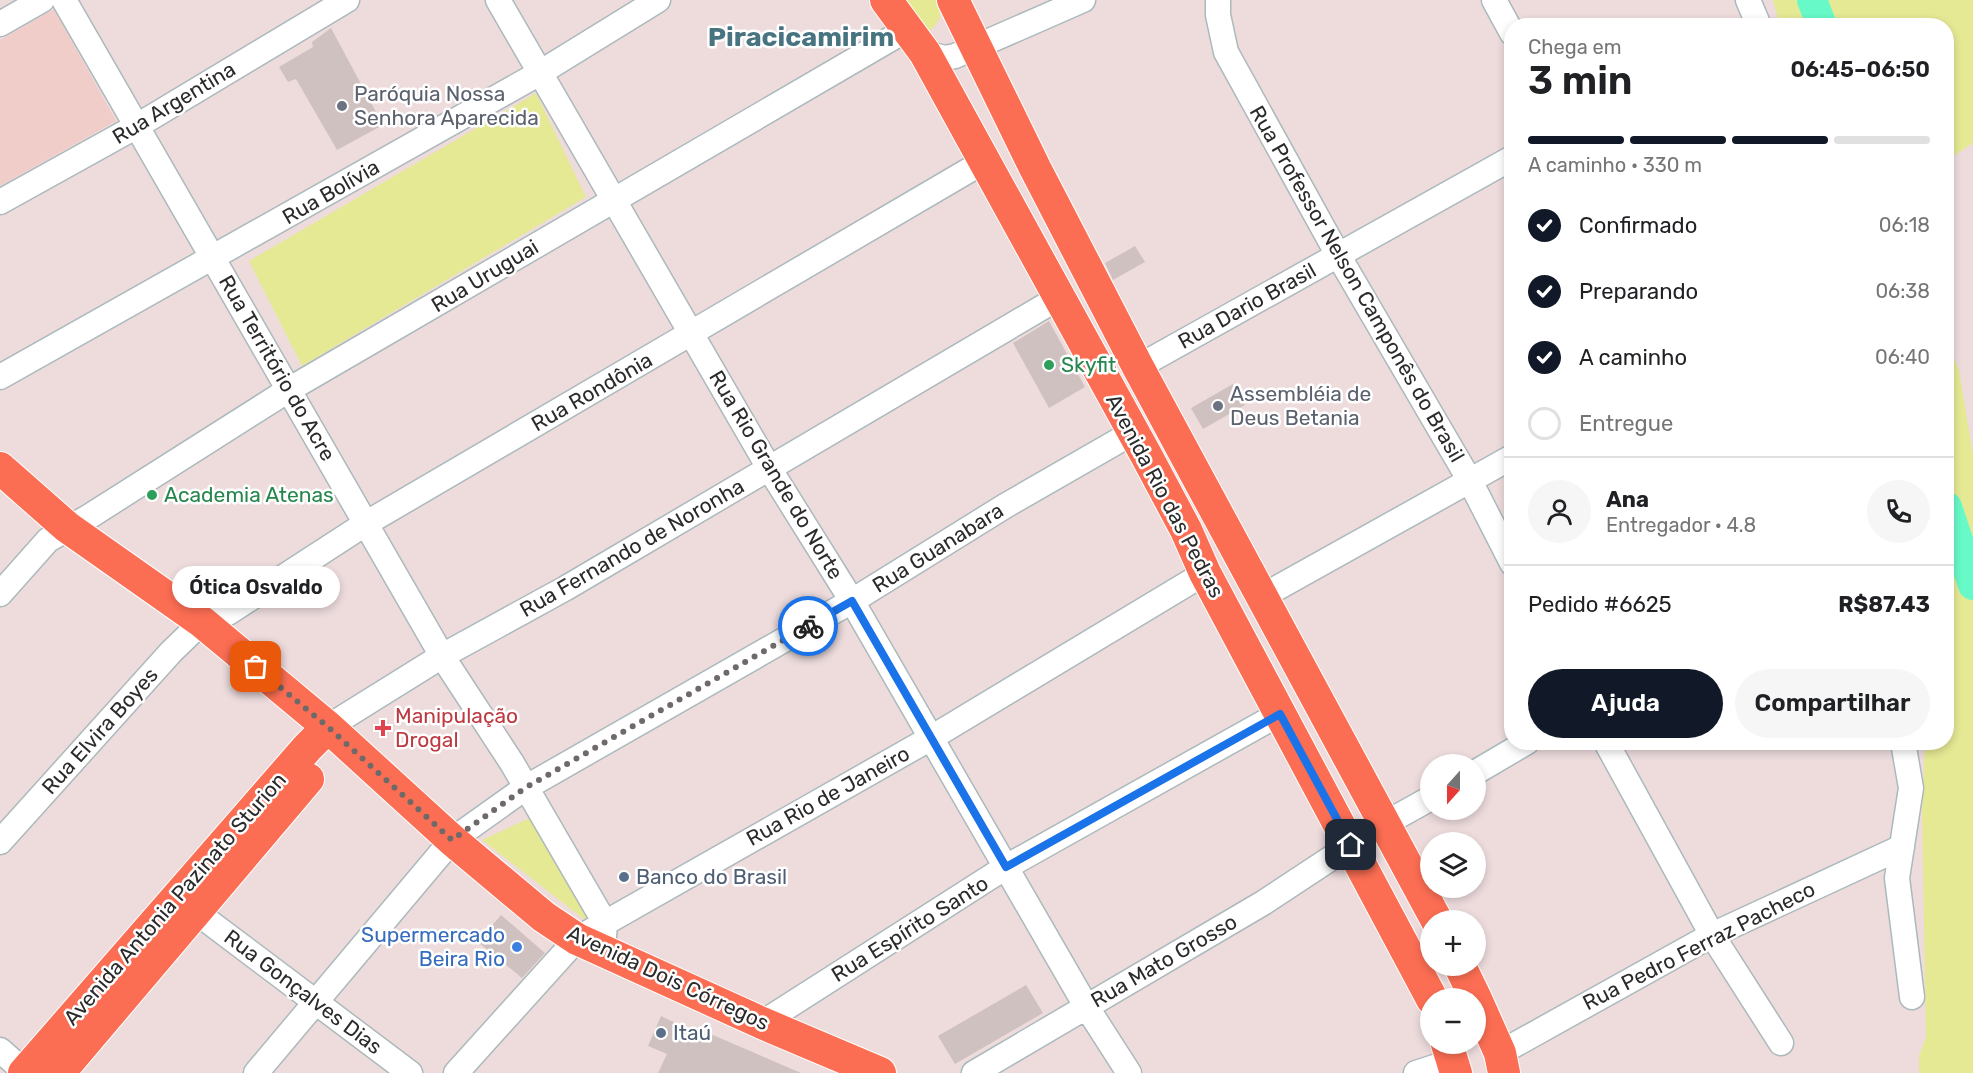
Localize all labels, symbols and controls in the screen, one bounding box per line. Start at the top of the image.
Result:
district label: Piracicamirim [708,21,894,53]
text: Chega em [1528,35,1622,59]
street label: Rua Argentina [108,56,240,149]
text: 06:45–06:50 [1790,56,1930,83]
text: 3 min [1528,58,1633,104]
place label: Paróquia Nossa Senhora Aparecida [354,81,539,130]
marker: Paróquia Nossa Senhora Aparecida [335,99,349,113]
street label: Rua Professor Nelson Camponês do Brasil [1245,101,1470,466]
text: A caminho · 330 m [1528,153,1702,177]
street label: Rua Bolívia [278,154,384,229]
icon: check [1528,209,1561,242]
text: Confirmado [1579,212,1697,239]
text: 06:18 [1879,213,1930,237]
street label: Rua Uruguai [427,234,543,317]
street label: Rua Dario Brasil [1173,257,1320,354]
street label: Rua Território do Acre [214,270,341,465]
icon: check [1528,275,1561,308]
text: Preparando [1579,278,1698,305]
text: 06:38 [1875,279,1930,303]
icon: check [1528,341,1561,374]
text: A caminho [1579,344,1687,371]
text: 06:40 [1875,345,1930,369]
street label: Rua Rondônia [527,347,657,436]
place label: Skyfit [1061,352,1116,377]
marker: Skyfit [1042,358,1056,372]
street label: Rua Rio Grande do Norte [704,366,849,584]
place label: Assembléia de Deus Betania [1230,381,1371,430]
street label: Avenida Rio das Pedras [1101,390,1230,602]
marker: Assembléia de Deus Betania [1211,399,1225,413]
text: Entregue [1579,410,1673,437]
street label: Rua Fernando de Noronha [515,473,748,622]
button: person [1528,480,1591,543]
button: phone [1867,480,1930,543]
place label: Academia Atenas [164,482,334,507]
text: Ana [1606,486,1649,513]
marker: Academia Atenas [145,488,159,502]
street label: Rua Guanabara [868,497,1008,598]
text: Entregador · 4.8 [1606,513,1756,537]
callout: Ótica Osvaldo [172,565,340,607]
text: Ótica Osvaldo [189,575,323,599]
text: Pedido #6625 [1528,591,1672,618]
text: R$87.43 [1838,591,1930,618]
courier [778,596,838,656]
icon: bike [792,610,825,643]
pin [230,641,281,692]
icon: bag [239,650,272,683]
street label: Rua Elvira Boyes [36,662,163,799]
button: Ajuda [1528,669,1723,738]
button: Compartilhar [1735,669,1930,738]
place label: Manipulação Drogal [395,703,518,752]
marker: Manipulação Drogal [376,721,390,735]
street label: Rua Rio de Janeiro [742,740,914,851]
north arrow [1420,754,1486,820]
map controls [1420,754,1486,1054]
street label: Avenida Antonia Pazinato Sturion [58,767,291,1030]
pin [1325,819,1376,870]
icon: home [1334,828,1367,861]
button: layers [1420,832,1486,898]
place label: Banco do Brasil [636,864,787,889]
marker: Banco do Brasil [617,870,631,884]
street label: Rua Espírito Santo [827,870,993,987]
street label: Rua Pedro Ferraz Pacheco [1578,876,1819,1015]
street label: Rua Mato Grosso [1086,909,1241,1012]
button: + [1420,910,1486,976]
street label: Avenida Dois Córregos [563,920,773,1035]
place label: Supermercado Beira Rio [361,922,505,971]
street label: Rua Gonçalves Dias [219,924,387,1059]
marker: Supermercado Beira Rio [510,940,524,954]
button: − [1420,988,1486,1054]
place label: Itaú [673,1020,711,1045]
marker: Itaú [654,1026,668,1040]

